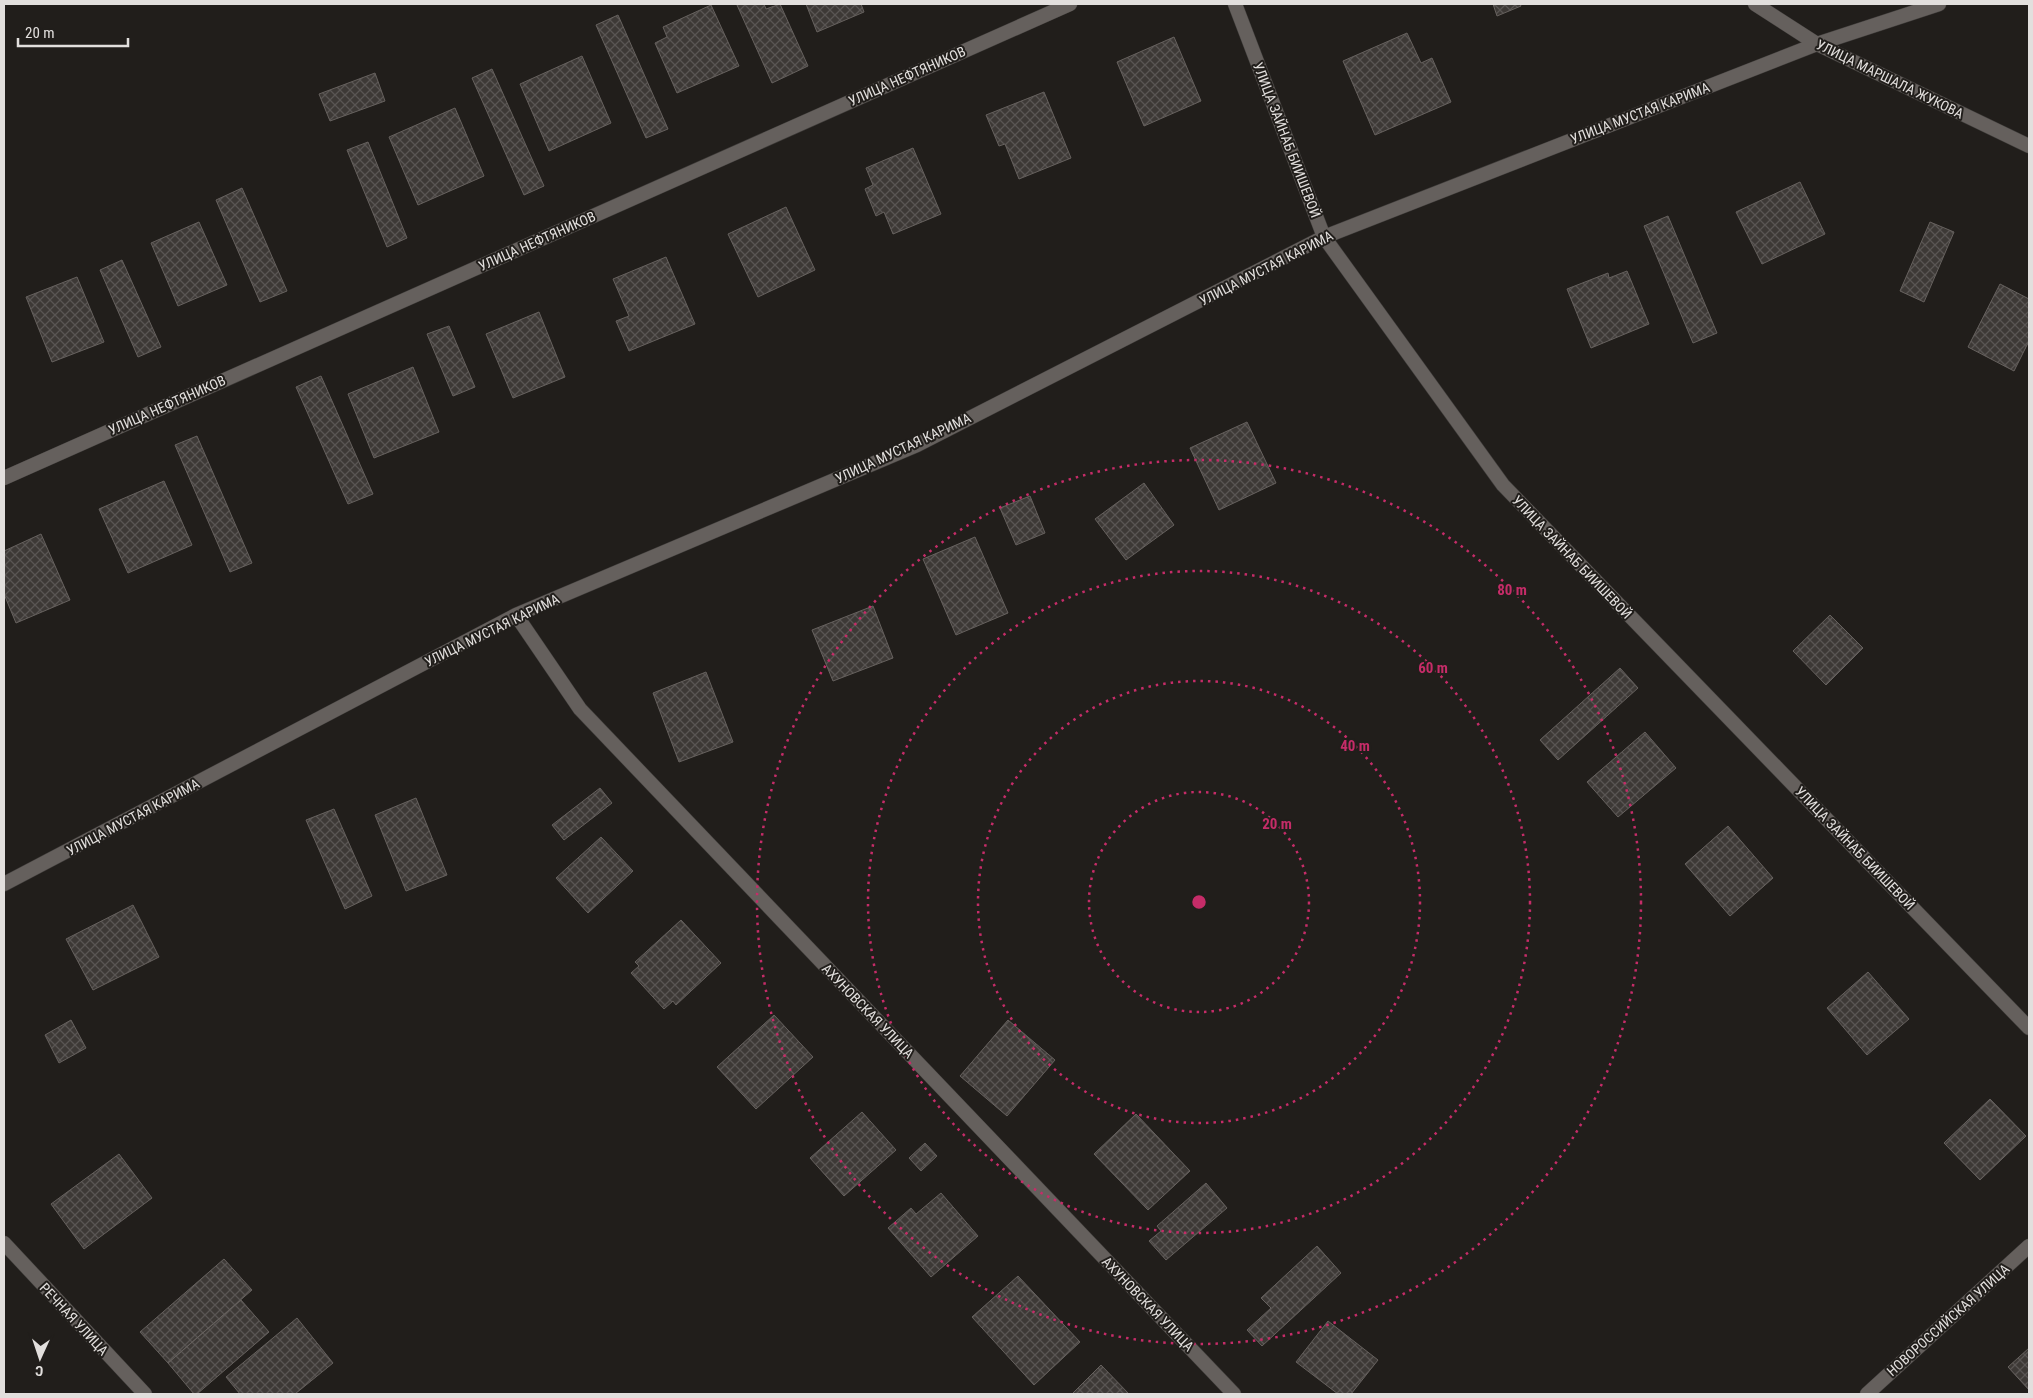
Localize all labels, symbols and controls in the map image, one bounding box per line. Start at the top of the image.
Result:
scale bar [18,15,128,47]
text: 20 m [25,24,55,42]
street label: УЛИЦА МАРШАЛА ЖУКОВА [1814,36,1966,122]
street label: УЛИЦА НЕФТЯНИКОВ [846,43,968,109]
street label: УЛИЦА ЗАЙНАБ БИИШЕВОЙ [1250,60,1324,220]
street label: УЛИЦА МУСТАЯ КАРИМА [1568,79,1712,147]
street label: УЛИЦА НЕФТЯНИКОВ [476,208,598,274]
street label: УЛИЦА МУСТАЯ КАРИМА [1197,227,1335,309]
street label: УЛИЦА НЕФТЯНИКОВ [106,372,228,438]
street label: УЛИЦА МУСТАЯ КАРИМА [833,410,973,486]
street label: УЛИЦА ЗАЙНАБ БИИШЕВОЙ [1509,492,1635,622]
text: 80 m [1497,581,1527,599]
street label: УЛИЦА МУСТАЯ КАРИМА [422,590,562,670]
text: 60 m [1418,659,1448,677]
text: 40 m [1340,737,1370,755]
street label: УЛИЦА МУСТАЯ КАРИМА [64,775,202,859]
street label: УЛИЦА ЗАЙНАБ БИИШЕВОЙ [1792,783,1918,913]
text: 20 m [1262,815,1292,833]
centre of rings [1190,893,1208,911]
street label: АХУНОВСКАЯ УЛИЦА [819,961,917,1061]
street label: АХУНОВСКАЯ УЛИЦА [1099,1254,1197,1354]
street label: НОВОРОССИЙСКАЯ УЛИЦА [1883,1261,2013,1379]
street label: РЕЧНАЯ УЛИЦА [36,1280,112,1358]
north arrow [15,1333,65,1383]
text: С [35,1363,44,1379]

